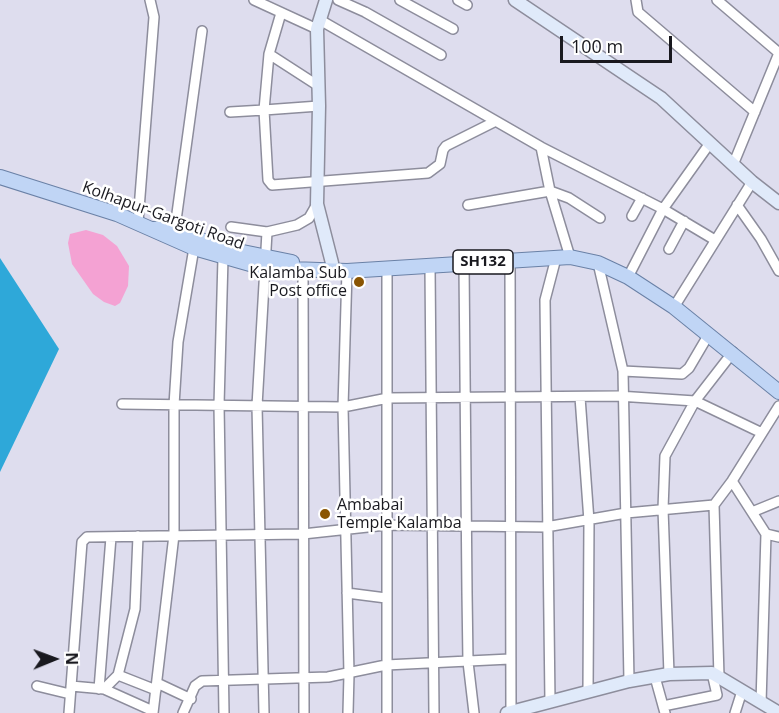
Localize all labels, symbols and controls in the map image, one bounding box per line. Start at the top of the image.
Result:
scale bar [563,24,676,62]
text: 100 m [571,34,623,58]
street label: Kolhapur-Gargoti Road [79,178,247,254]
road number: SH132 [453,250,513,274]
place label: Kalamba Sub Post office [249,263,347,301]
marker: Kalamba Sub Post office [352,275,366,289]
place label: Ambabai Temple Kalamba [337,495,462,533]
marker: Ambabai Temple Kalamba [318,507,332,521]
north arrow [24,629,84,689]
text: N [61,652,83,665]

